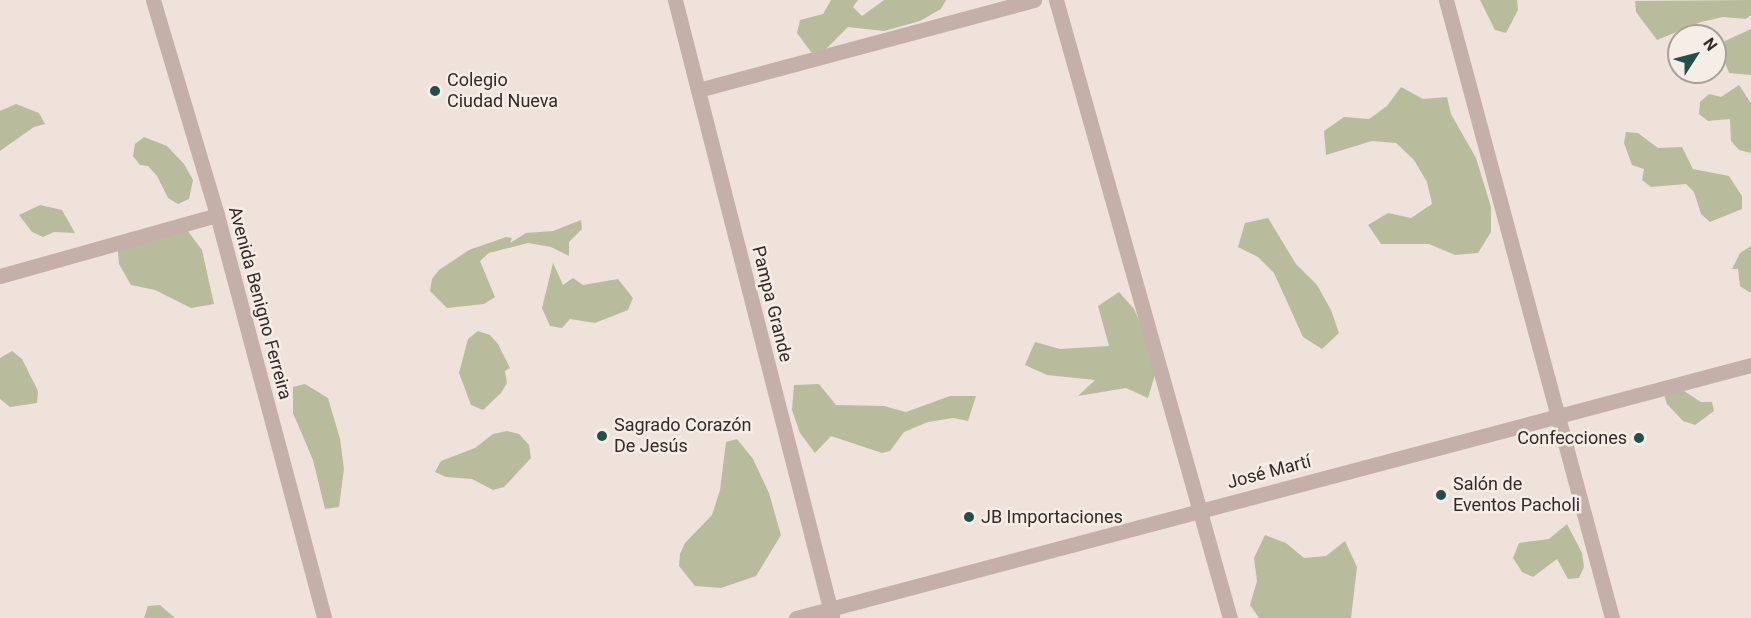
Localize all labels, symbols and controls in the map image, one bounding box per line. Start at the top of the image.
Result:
north arrow [1667,24,1727,84]
text: N [1699,34,1721,54]
place label: Colegio Ciudad Nueva [447,70,558,112]
marker: Colegio Ciudad Nueva [428,84,442,98]
street label: Avenida Benigno Ferreira [224,204,296,402]
street label: Pampa Grande [747,244,797,364]
place label: Sagrado Corazón De Jesús [614,415,752,458]
place label: Confecciones [1517,427,1627,449]
marker: Sagrado Corazón De Jesús [595,429,609,443]
marker: Confecciones [1632,431,1646,445]
street label: José Martí [1225,450,1313,494]
place label: Salón de Eventos Pacholi [1453,474,1580,516]
marker: Salón de Eventos Pacholi [1434,488,1448,502]
place label: JB Importaciones [981,506,1123,528]
marker: JB Importaciones [962,510,976,524]

